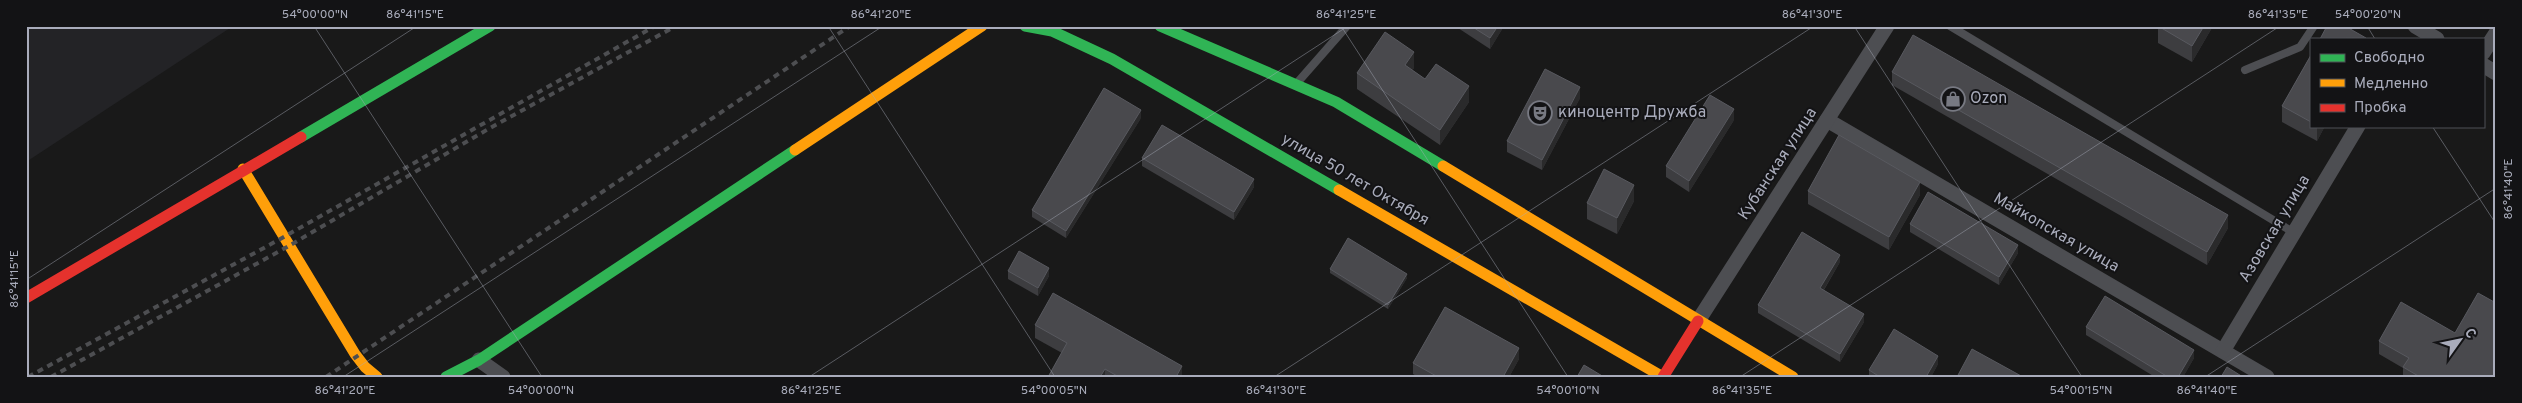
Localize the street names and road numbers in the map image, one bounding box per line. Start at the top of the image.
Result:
street label: Кубанская улица [1734,104,1822,224]
street label: улица 50 лет Октября [1277,129,1433,231]
street label: Азовская улица [2235,172,2315,286]
street label: Майкопская улица [1989,189,2123,277]

